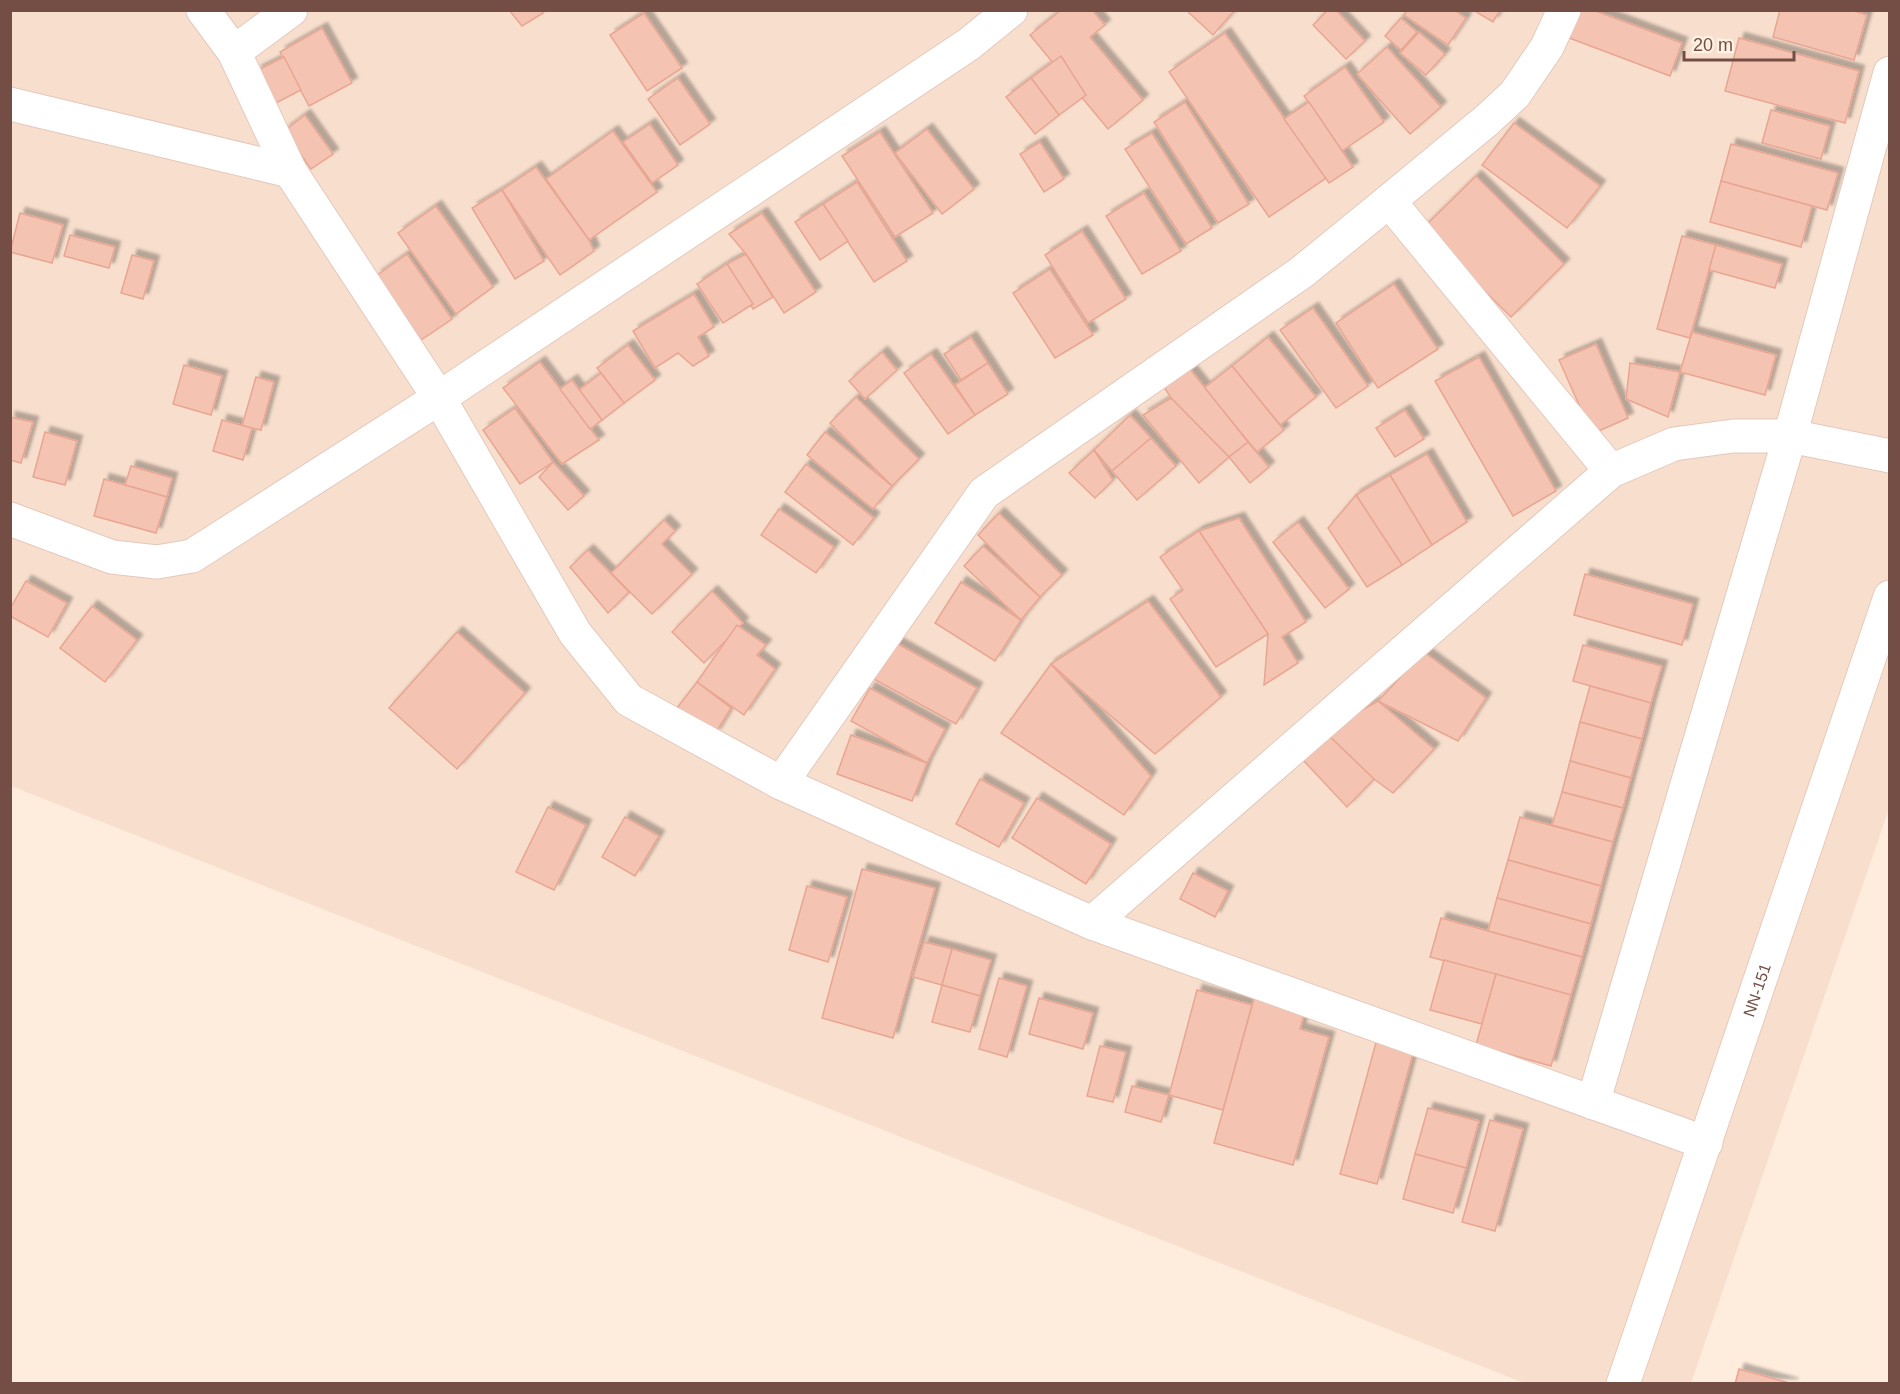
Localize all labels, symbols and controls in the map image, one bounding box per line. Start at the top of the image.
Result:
scale bar [1684,24,1794,62]
text: 20 m [1693,35,1733,55]
street label: NN-151 [1740,961,1774,1019]

